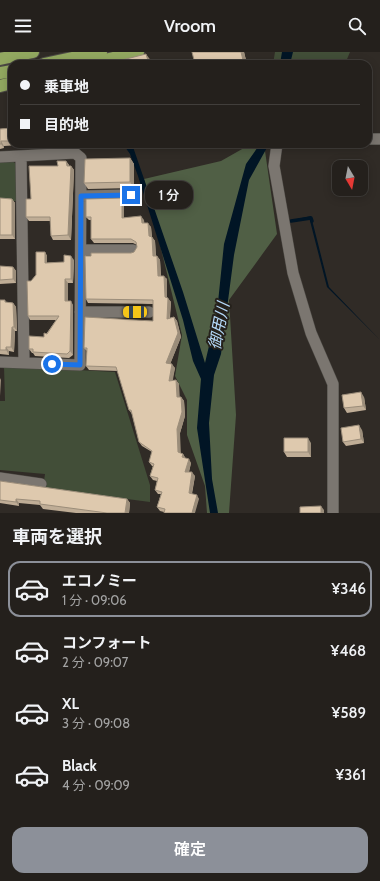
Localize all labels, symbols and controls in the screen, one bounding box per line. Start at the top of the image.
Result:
icon: menu [12,15,34,37]
text: Vroom [164,15,216,37]
icon: search [346,15,368,37]
text: 乗車地 [44,78,89,96]
text: 目的地 [44,116,89,134]
north arrow [332,160,368,196]
map controls [332,160,368,196]
callout: 1 分 [145,181,193,209]
route end [122,186,140,204]
text: 1 分 [159,187,179,203]
water label: 御用川 [205,299,233,351]
car [123,306,147,318]
route start [43,355,61,373]
text: 車両を選択 [12,526,102,548]
icon: car [14,571,50,607]
text: エコノミー [62,572,137,590]
text: ¥346 [332,580,366,598]
text: 1 分 · 09:06 [62,592,127,608]
icon: car [14,633,50,669]
text: コンフォート [62,634,152,652]
text: ¥468 [331,642,366,660]
text: 2 分 · 09:07 [62,654,128,670]
icon: car [14,695,50,731]
text: XL [62,695,79,713]
text: ¥589 [332,704,366,722]
text: 3 分 · 09:08 [62,715,130,731]
icon: car [14,757,50,793]
text: Black [62,757,97,775]
text: ¥361 [335,766,366,784]
text: 4 分 · 09:09 [62,777,130,793]
button: 確定 [12,827,368,873]

